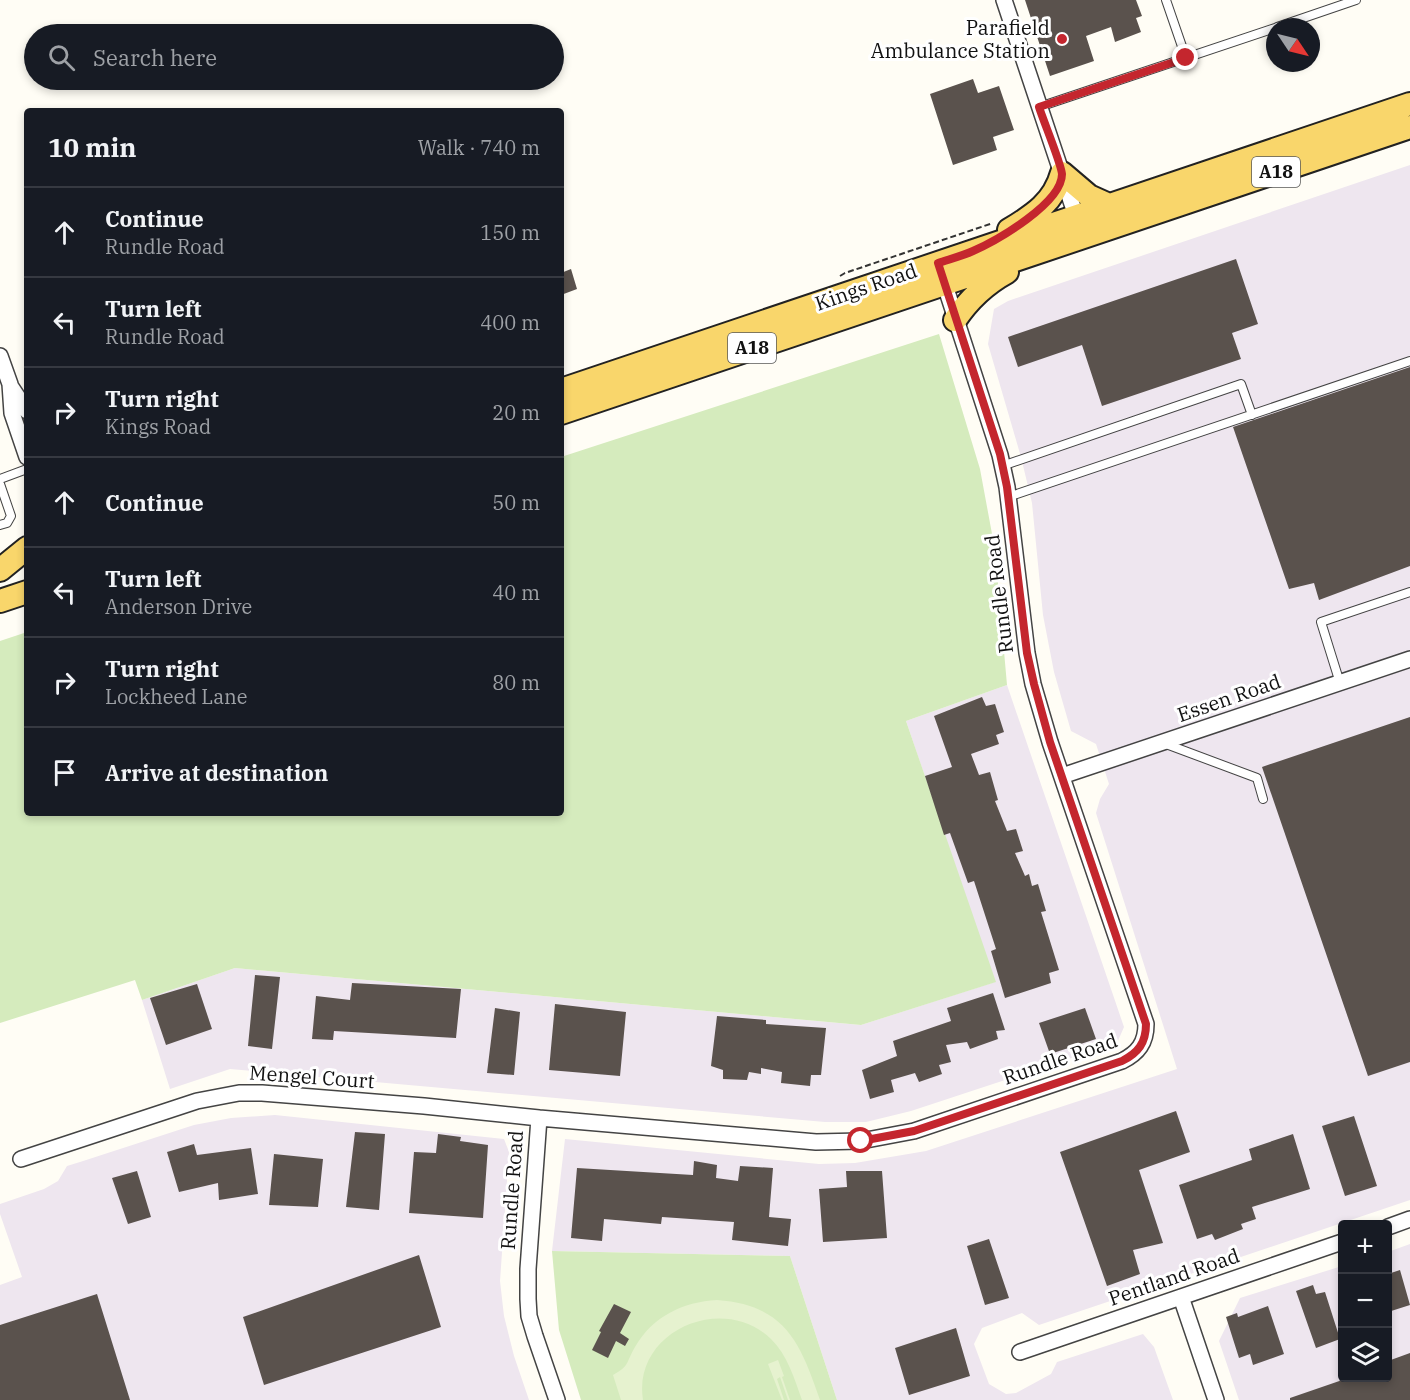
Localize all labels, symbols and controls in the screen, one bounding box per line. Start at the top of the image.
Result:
place label: Parafield Ambulance Station [871,14,1050,64]
north arrow [1266,18,1320,72]
search box [24,24,564,90]
marker: Parafield Ambulance Station [1055,32,1069,46]
icon: search [45,41,78,74]
text: Search here [93,43,217,72]
route end [1172,44,1198,70]
text: 10 min [48,130,136,164]
text: Walk · 740 m [418,134,540,161]
road number: A18 [1252,157,1300,187]
text: Continue [105,204,204,233]
icon: ahead [48,216,81,249]
text: 150 m [480,219,540,246]
text: Rundle Road [105,233,225,260]
street label: Kings Road [811,256,920,317]
text: Turn left [105,294,201,323]
icon: left [48,306,81,339]
text: 400 m [480,309,540,336]
text: Rundle Road [105,323,225,350]
road number: A18 [728,333,776,363]
text: Turn right [105,384,219,413]
icon: right [48,396,81,429]
text: 20 m [492,399,540,426]
text: Kings Road [105,413,211,440]
icon: ahead [48,486,81,519]
text: Continue [105,488,204,517]
text: 50 m [492,489,540,516]
street label: Rundle Road [978,533,1019,655]
text: Turn left [105,564,201,593]
icon: left [48,576,81,609]
text: 40 m [492,579,540,606]
text: Anderson Drive [105,593,252,620]
text: Turn right [105,654,219,683]
icon: right [48,666,81,699]
street label: Essen Road [1173,667,1284,728]
text: 80 m [492,669,540,696]
text: Lockheed Lane [105,683,248,710]
icon: arrive [48,756,81,789]
text: Arrive at destination [105,758,328,787]
street label: Rundle Road [999,1026,1121,1091]
street label: Mengel Court [248,1059,376,1094]
route start [847,1127,873,1153]
street label: Rundle Road [494,1129,529,1251]
map controls [1338,1220,1392,1382]
button: + [1338,1220,1392,1274]
street label: Pentland Road [1105,1241,1243,1312]
button: − [1338,1274,1392,1328]
button: layers [1338,1328,1392,1382]

